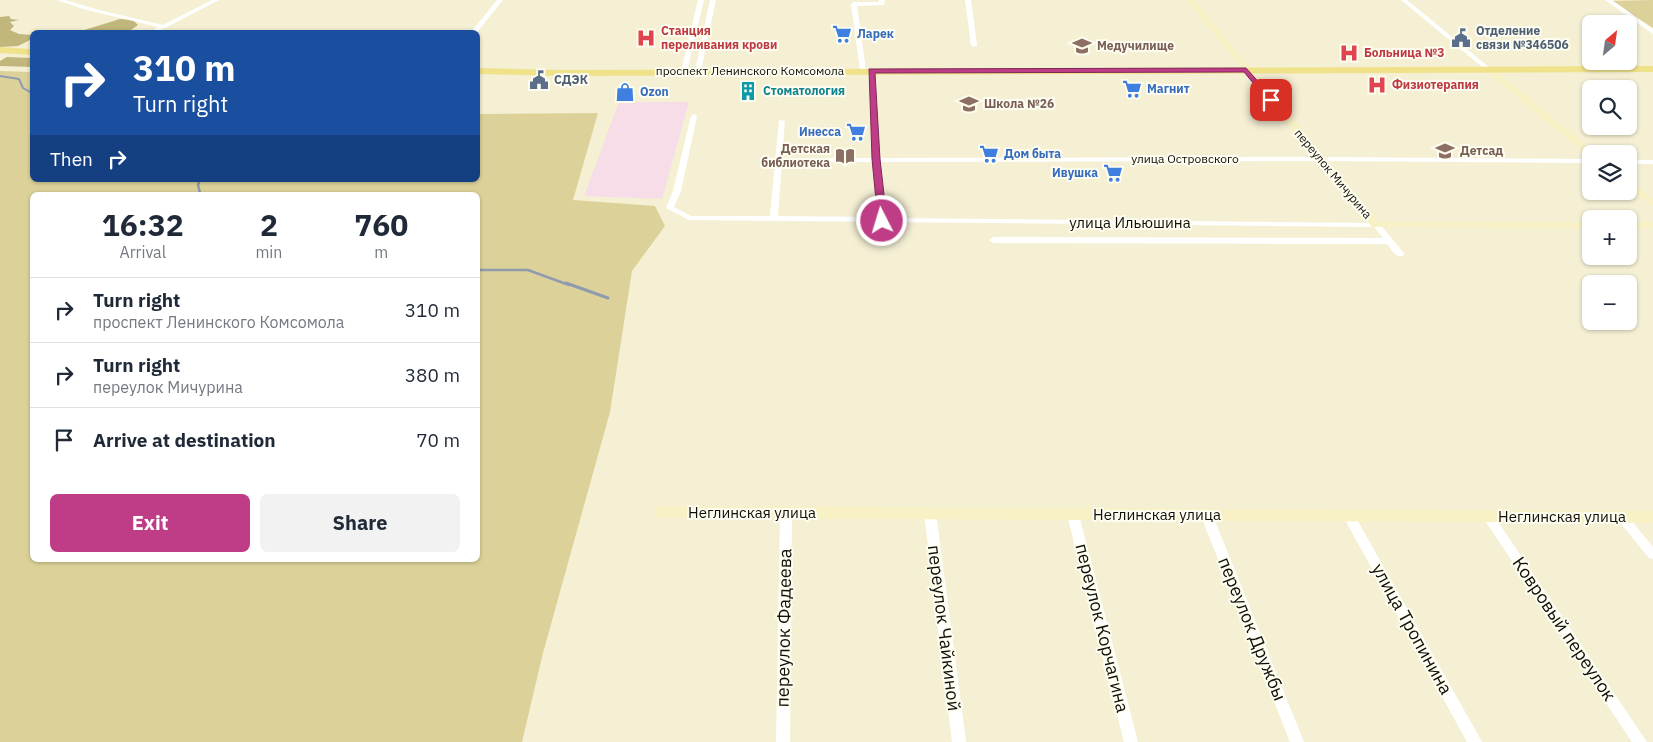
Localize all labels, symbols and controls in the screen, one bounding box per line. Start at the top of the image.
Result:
north arrow [1582,15,1638,70]
map controls [1582,15,1637,330]
place label: Станция переливания крови [661,23,777,52]
supermarket icon: Ларек [831,23,853,45]
place label: Отделение связи №346506 [1476,23,1569,52]
place label: Ларек [857,26,894,41]
hospital icon: Станция переливания крови [635,27,657,49]
public building icon: Отделение связи №346506 [1450,27,1472,49]
school or university icon: Медучилище [1071,35,1093,57]
place label: Медучилище [1097,38,1174,53]
hospital icon: Больница №3 [1338,42,1360,64]
text: 310 m [133,45,236,91]
place label: Больница №3 [1364,45,1444,60]
icon: right [50,50,115,115]
street label: проспект Ленинского Комсомола [656,63,845,78]
public building icon: СДЭК [528,69,550,91]
place label: СДЭК [554,72,588,87]
hospital icon: Физиотерапия [1366,74,1388,96]
place label: Физиотерапия [1392,77,1479,92]
supermarket icon: Магнит [1121,78,1143,100]
pin [1250,79,1292,121]
building icon: Стоматология [737,80,759,102]
button: search [1582,80,1637,135]
shop icon: Ozon [614,81,636,103]
place label: Магнит [1147,81,1190,96]
place label: Стоматология [763,83,845,98]
place label: Ozon [640,84,669,99]
icon: arrive [1257,86,1285,114]
text: Turn right [133,89,228,118]
school or university icon: Школа №26 [958,93,980,115]
place label: Школа №26 [984,96,1054,111]
supermarket icon: Инесса [845,121,867,143]
place label: Инесса [799,124,841,139]
street label: переулок Мичурина [1292,126,1376,222]
school or university icon: Детсад [1434,140,1456,162]
place label: Детская библиотека [761,141,830,170]
supermarket icon: Дом быта [978,143,1000,165]
place label: Детсад [1460,143,1503,158]
icon: right [103,145,131,173]
library icon: Детская библиотека [834,145,856,167]
button: layers [1582,145,1637,200]
place label: Дом быта [1004,146,1061,161]
text: Then [50,147,93,171]
street label: улица Островского [1131,151,1239,166]
supermarket icon: Ивушка [1102,162,1124,184]
place label: Ивушка [1052,165,1098,180]
position arrow [855,194,907,246]
text: 16:32 [102,205,184,244]
text: 2 [260,205,278,244]
text: 760 [354,205,408,244]
button: + [1582,210,1637,265]
street label: улица Ильюшина [1069,213,1191,232]
text: Arrival [119,242,166,262]
text: min [255,242,282,262]
text: m [374,242,388,262]
button: − [1582,275,1637,330]
text: Turn right [93,288,180,312]
icon: right [50,296,78,324]
text: 310 m [405,298,460,322]
text: проспект Ленинского Комсомола [93,312,344,332]
text: Turn right [93,353,180,377]
icon: right [50,361,78,389]
text: 380 m [405,363,460,387]
text: переулок Мичурина [93,377,243,397]
icon: arrive [50,426,78,454]
text: Arrive at destination [93,428,276,452]
text: 70 m [416,428,460,452]
button: Exit [50,494,250,552]
button: Share [260,494,460,552]
street label: Неглинская улица [688,503,816,522]
street label: Неглинская улица [1093,505,1221,524]
street label: Неглинская улица [1498,507,1626,526]
street label: переулок Корчагина [1070,541,1135,715]
street label: переулок Чайкиной [923,544,966,712]
street label: переулок Фадеева [771,548,796,708]
street label: Ковровый переулок [1508,552,1621,705]
street label: переулок Дружбы [1213,554,1292,704]
street label: улица Тропинина [1367,559,1458,699]

